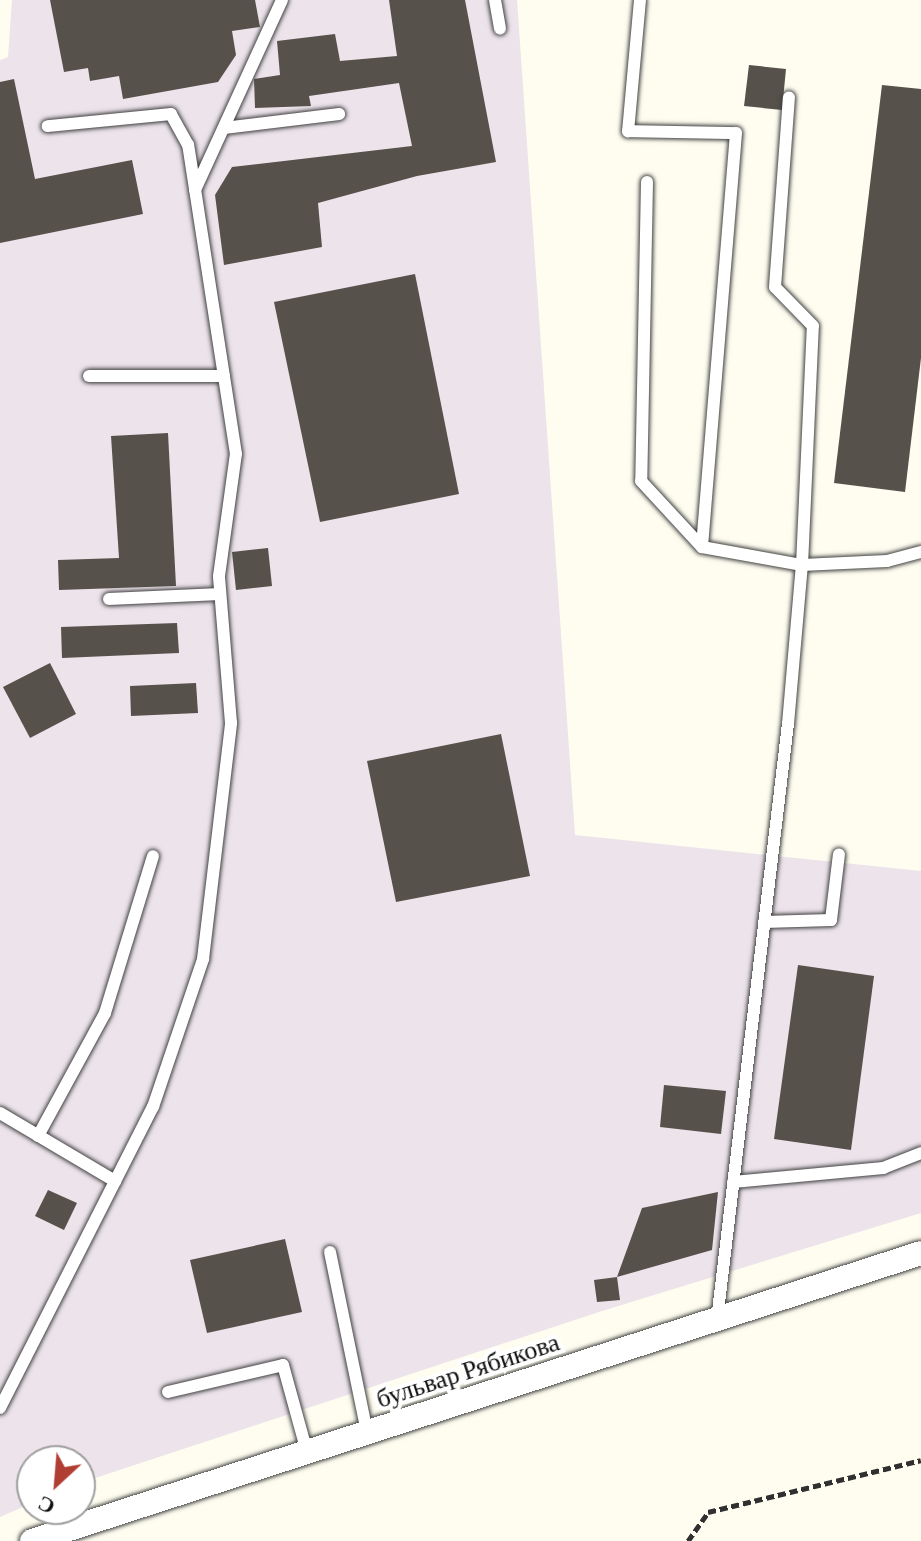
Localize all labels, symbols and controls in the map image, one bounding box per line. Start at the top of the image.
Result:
street label: бульвар Рябикова [373,1327,563,1415]
north arrow [16,1445,96,1525]
text: С [34,1491,59,1520]

